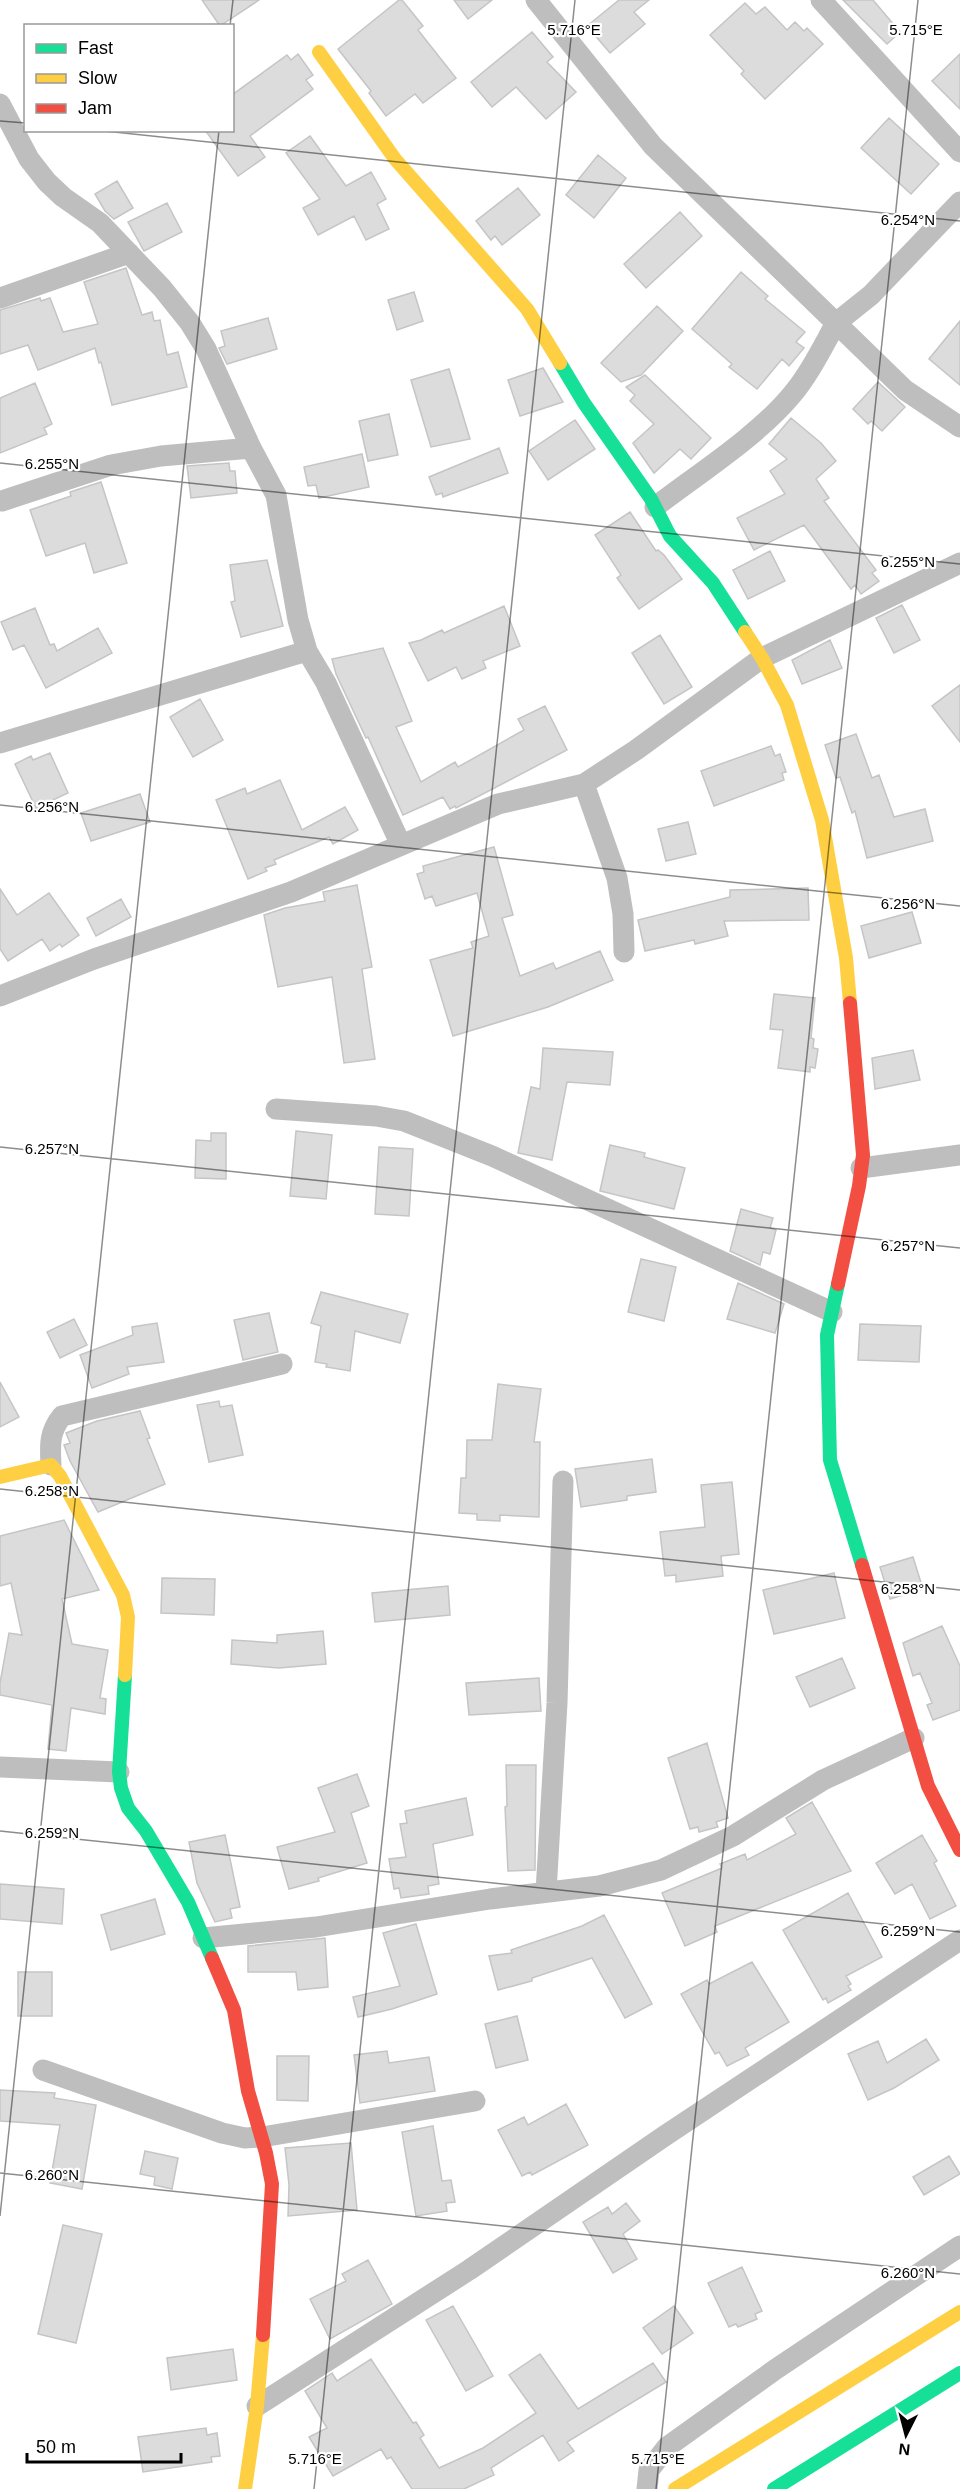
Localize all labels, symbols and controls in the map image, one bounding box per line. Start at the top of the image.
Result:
text: 5.716°E [547,21,601,38]
text: 5.715°E [889,21,943,38]
legend [24,24,234,132]
text: Fast [78,38,113,58]
text: Slow [78,68,118,88]
text: Jam [78,98,112,118]
text: 6.254°N [881,211,935,228]
text: 6.255°N [25,455,79,472]
text: 6.255°N [881,553,935,570]
text: 6.256°N [25,798,79,815]
text: 6.256°N [881,895,935,912]
text: 6.257°N [25,1140,79,1157]
text: 6.257°N [881,1237,935,1254]
text: 6.258°N [25,1482,79,1499]
text: 6.258°N [881,1580,935,1597]
text: 6.259°N [25,1824,79,1841]
text: 6.259°N [881,1922,935,1939]
text: 6.260°N [25,2166,79,2183]
text: 6.260°N [881,2264,935,2281]
north arrow [876,2405,936,2465]
scale bar [27,2426,182,2464]
text: 50 m [36,2437,76,2457]
text: N [898,2440,911,2458]
text: 5.716°E [288,2450,342,2467]
text: 5.715°E [631,2450,685,2467]

